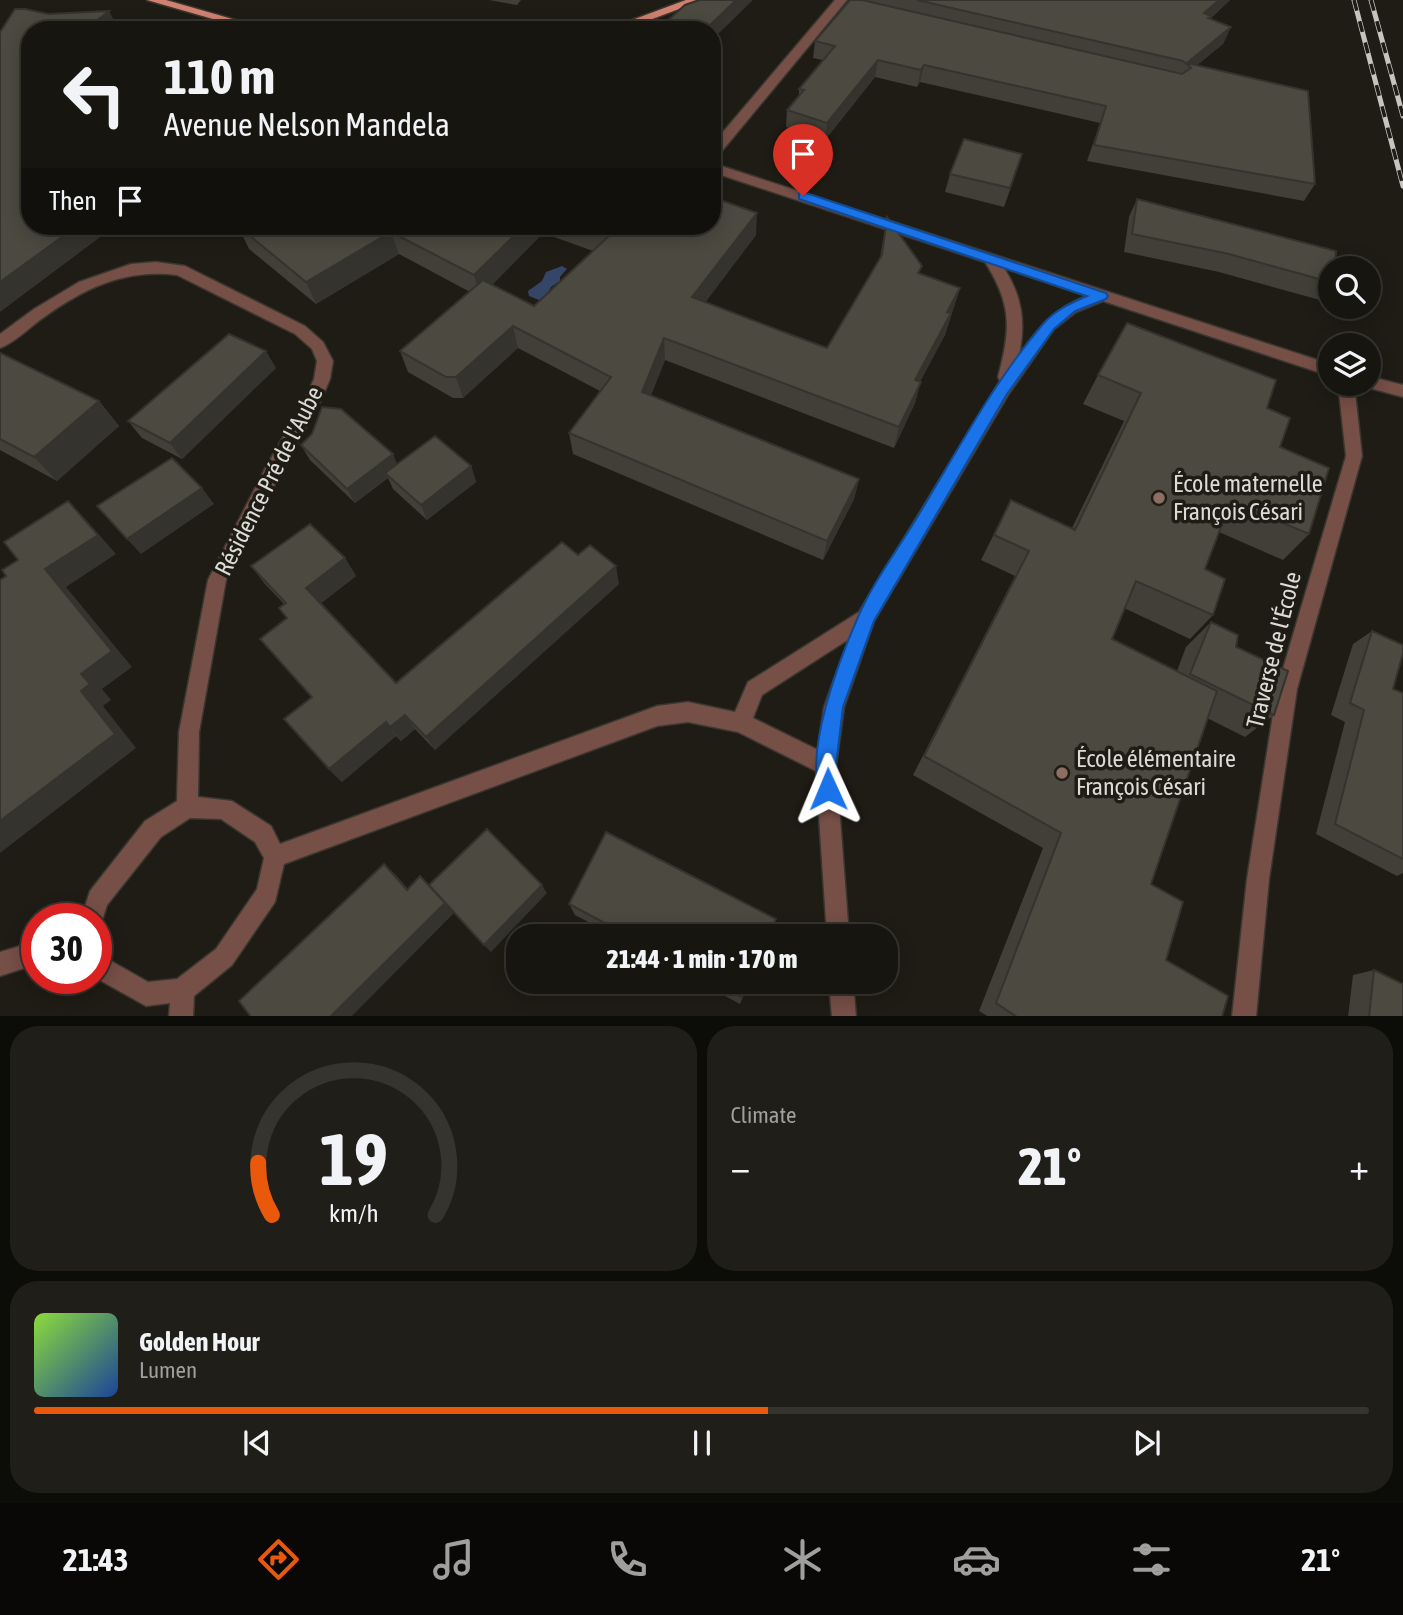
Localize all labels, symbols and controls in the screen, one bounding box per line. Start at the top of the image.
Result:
text: 110 m [164,48,275,104]
icon: left [49,49,140,140]
text: Avenue Nelson Mandela [164,106,450,143]
pin [773,124,833,196]
icon: arrive [784,135,822,173]
icon: arrive [111,182,149,220]
text: Then [49,186,97,216]
map controls [1318,256,1381,396]
button: search [1318,256,1381,319]
button: layers [1318,333,1381,396]
street label: Résidence Pré de l'Aube [209,382,328,580]
place label: École maternelle François Césari [1173,470,1323,525]
marker: École maternelle François Césari [1151,490,1167,506]
street label: Traverse de l'École [1241,569,1306,731]
place label: École élémentaire François Césari [1076,745,1236,800]
position arrow [791,752,865,826]
marker: École élémentaire François Césari [1054,765,1070,781]
speed limit sign: 30 [21,903,112,994]
text: 21:44 · 1 min · 170 m [607,944,797,974]
text: Climate [731,1102,796,1128]
text: 19 [319,1117,387,1200]
text: 21° [1018,1136,1081,1196]
text: − [731,1145,750,1188]
text: + [1349,1145,1369,1188]
text: km/h [328,1198,378,1226]
text: Golden Hour [139,1327,259,1357]
text: Lumen [139,1357,197,1383]
icon: previous [238,1424,276,1462]
icon: pause [683,1424,721,1462]
icon: next [1128,1424,1166,1462]
icon: directions [254,1535,303,1584]
icon: music [429,1535,478,1584]
icon: phone [603,1535,652,1584]
icon: climate [778,1535,827,1584]
icon: car [952,1535,1001,1584]
icon: filters [1127,1535,1176,1584]
text: 21:43 [63,1541,129,1578]
text: 21° [1301,1541,1340,1578]

